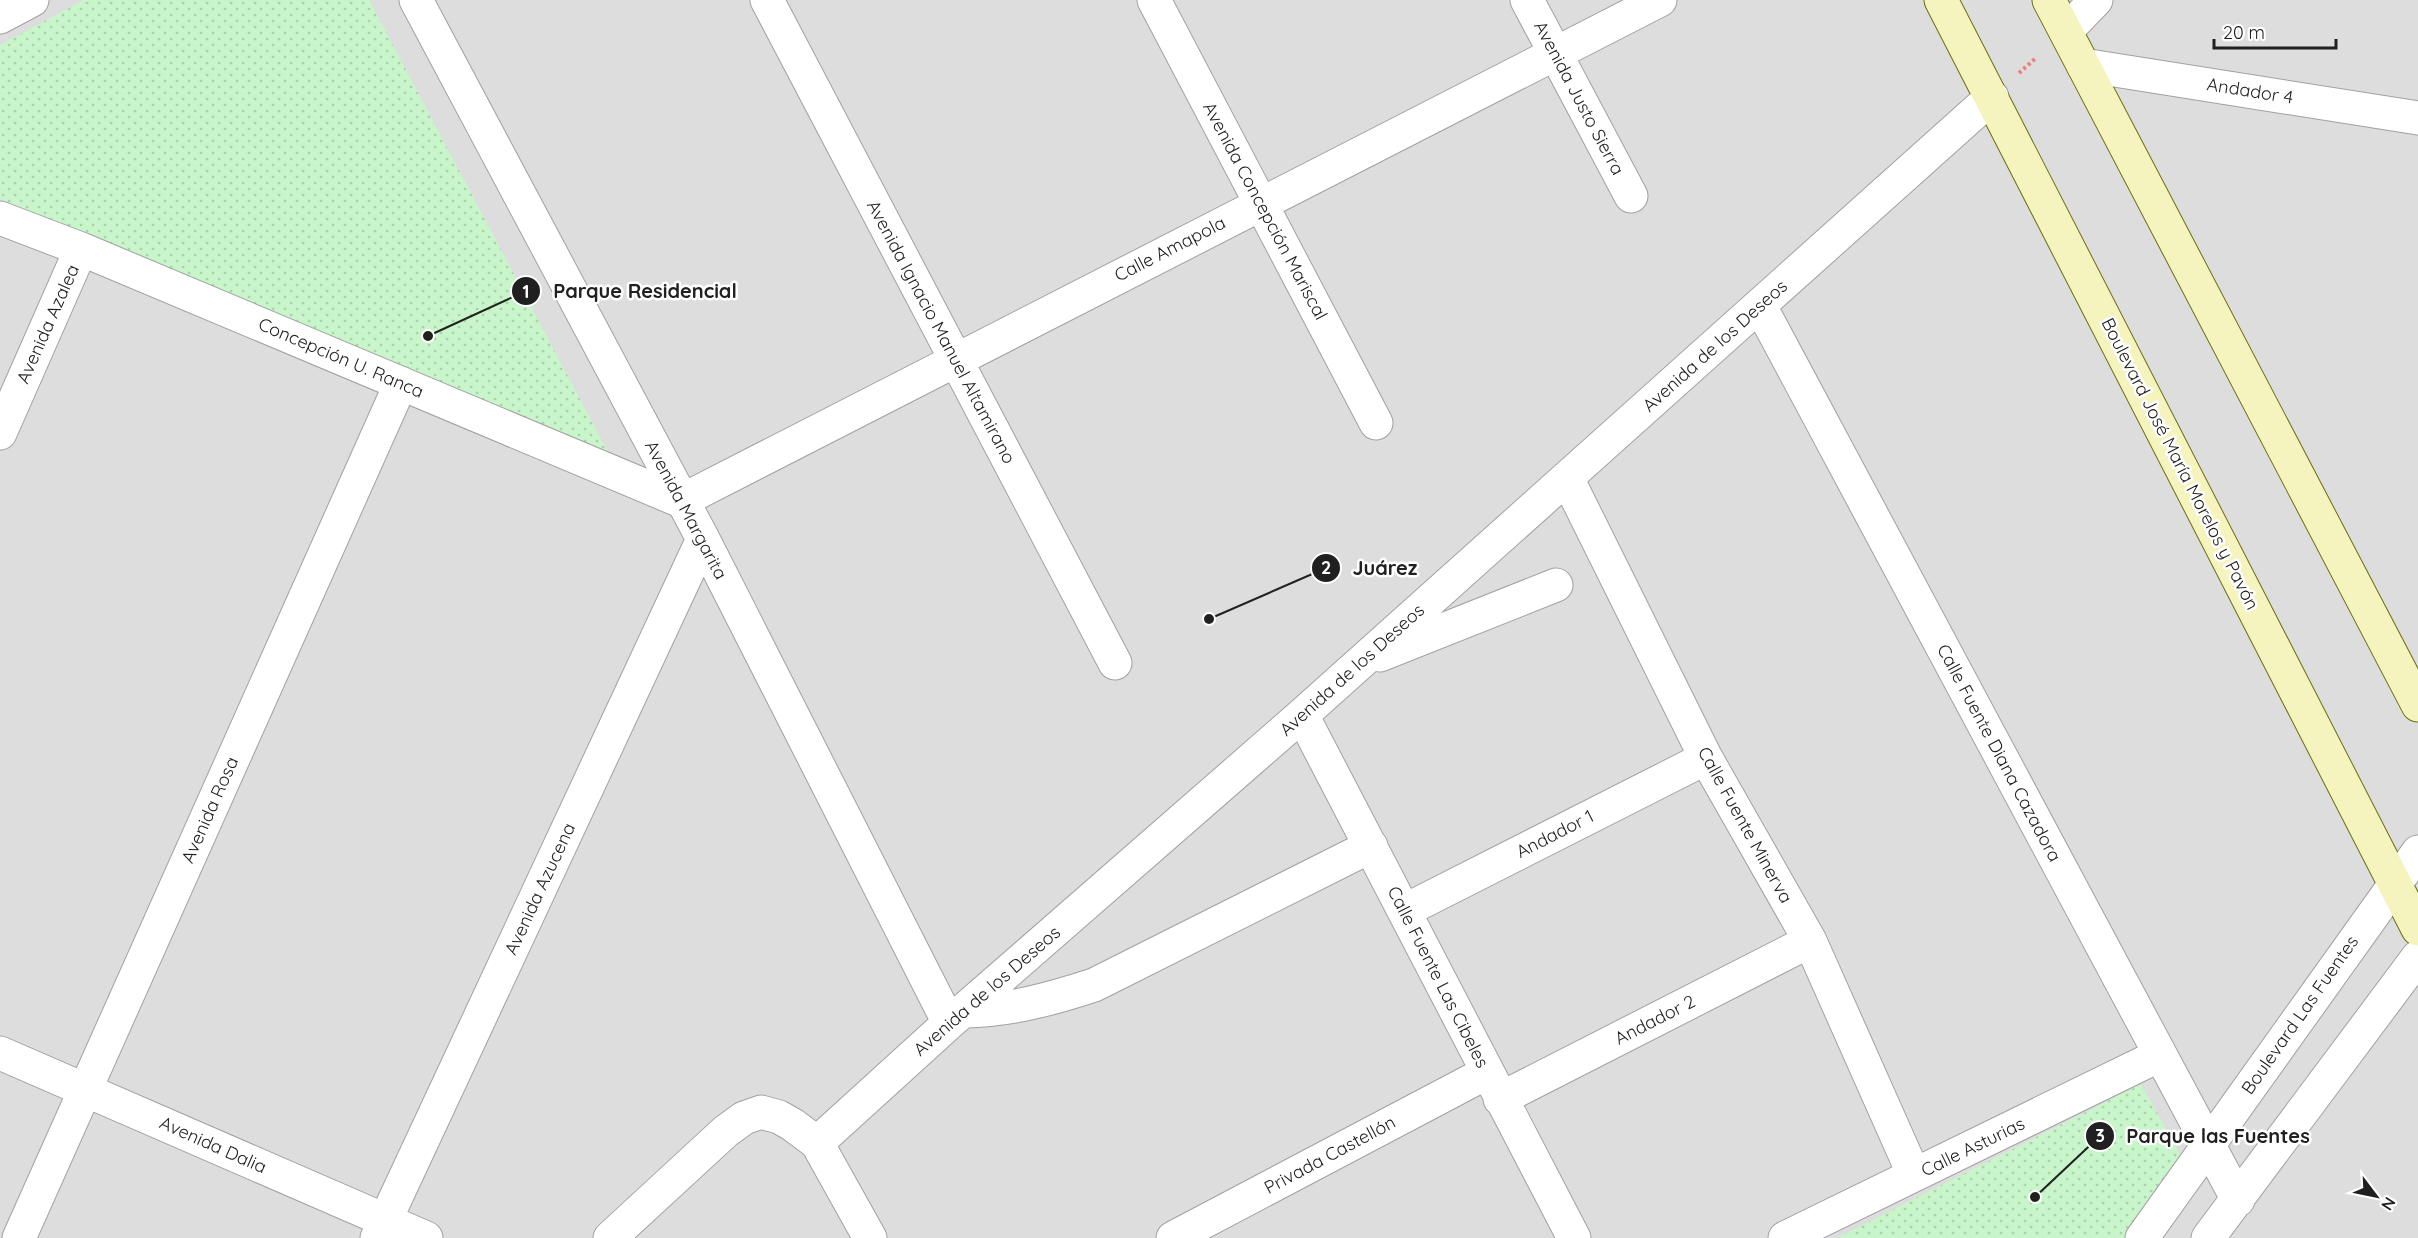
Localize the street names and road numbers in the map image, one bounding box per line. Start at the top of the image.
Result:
street label: Avenida Justo Sierra [1529,17,1630,179]
street label: Andador 4 [2205,72,2295,109]
street label: Avenida Concepción Mariscal [1198,98,1333,324]
street label: Avenida Ignacio Manuel Altamirano [862,196,1021,468]
street label: Calle Amapola [1110,211,1229,286]
street label: Avenida Azalea [11,261,84,387]
street label: Avenida de los Deseos [1637,274,1792,417]
street label: Concepción U. Ranca [255,312,427,403]
street label: Boulevard José María Morelos y Pavón [2097,314,2264,614]
street label: Avenida Margarita [640,436,733,583]
street label: Avenida de los Deseos [1274,598,1429,741]
street label: Calle Fuente Diana Cazadora [1932,640,2067,866]
street label: Calle Fuente Minerva [1693,743,1798,907]
street label: Avenida Rosa [176,753,243,867]
street label: Andador 1 [1512,804,1597,863]
street label: Avenida Azucena [499,819,580,958]
street label: Calle Fuente Las Cibeles [1383,882,1494,1071]
street label: Avenida de los Deseos [909,921,1065,1061]
street label: Boulevard Las Fuentes [2236,931,2363,1099]
street label: Andador 2 [1611,989,1699,1050]
street label: Privada Castellón [1260,1110,1399,1199]
street label: Avenida Dalia [156,1111,270,1178]
street label: Calle Asturias [1917,1112,2028,1182]

